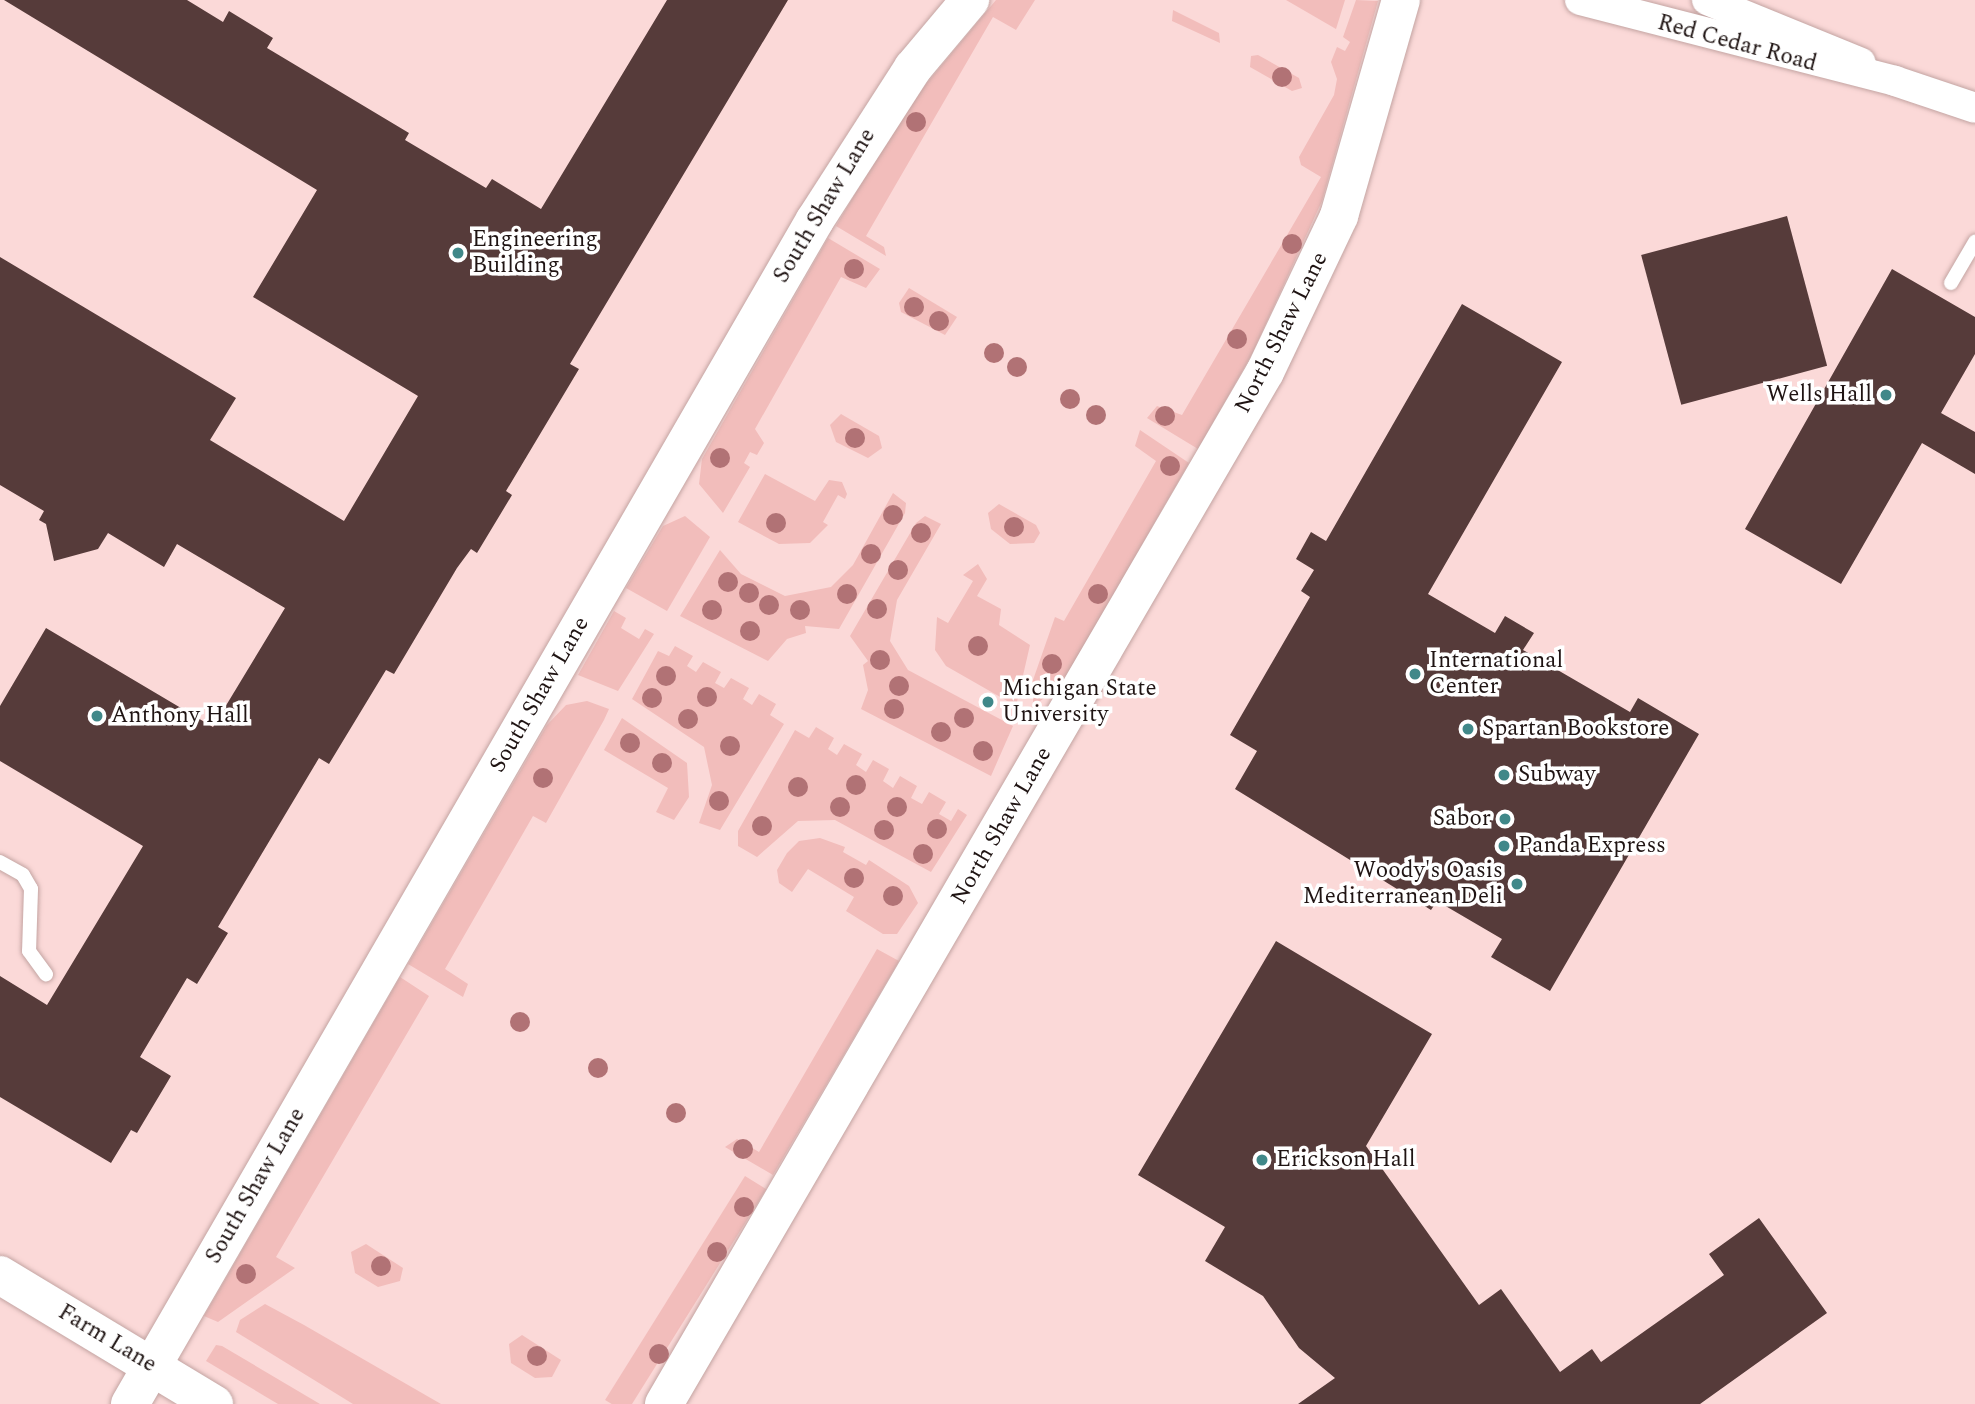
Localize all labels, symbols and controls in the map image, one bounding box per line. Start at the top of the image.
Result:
street label: Red Cedar Road [1654,9,1820,79]
street label: South Shaw Lane [768,124,882,288]
place label: Engineering Building [472,226,598,280]
marker: Engineering Building [450,245,466,261]
street label: North Shaw Lane [1229,248,1335,418]
place label: Wells Hall [1766,381,1872,409]
marker: Wells Hall [1878,387,1894,403]
street label: South Shaw Lane [484,612,596,778]
place label: International Center [1429,647,1563,701]
marker: International Center [1407,666,1423,682]
place label: Michigan State University [1002,675,1157,729]
marker: Michigan State University [980,694,996,710]
place label: Anthony Hall [111,702,249,730]
marker: Anthony Hall [89,708,105,724]
place label: Spartan Bookstore [1482,715,1669,743]
marker: Spartan Bookstore [1460,721,1476,737]
street label: North Shaw Lane [946,742,1058,910]
place label: Subway [1518,761,1595,789]
marker: Subway [1496,767,1512,783]
place label: Sabor [1433,805,1491,833]
marker: Sabor [1497,811,1513,827]
place label: Panda Express [1518,832,1666,860]
marker: Panda Express [1496,838,1512,854]
place label: Woody's Oasis Mediterranean Deli [1303,857,1503,911]
marker: Woody's Oasis Mediterranean Deli [1509,876,1525,892]
street label: South Shaw Lane [200,1103,312,1269]
place label: Erickson Hall [1276,1146,1415,1174]
marker: Erickson Hall [1254,1152,1270,1168]
street label: Farm Lane [53,1299,161,1379]

